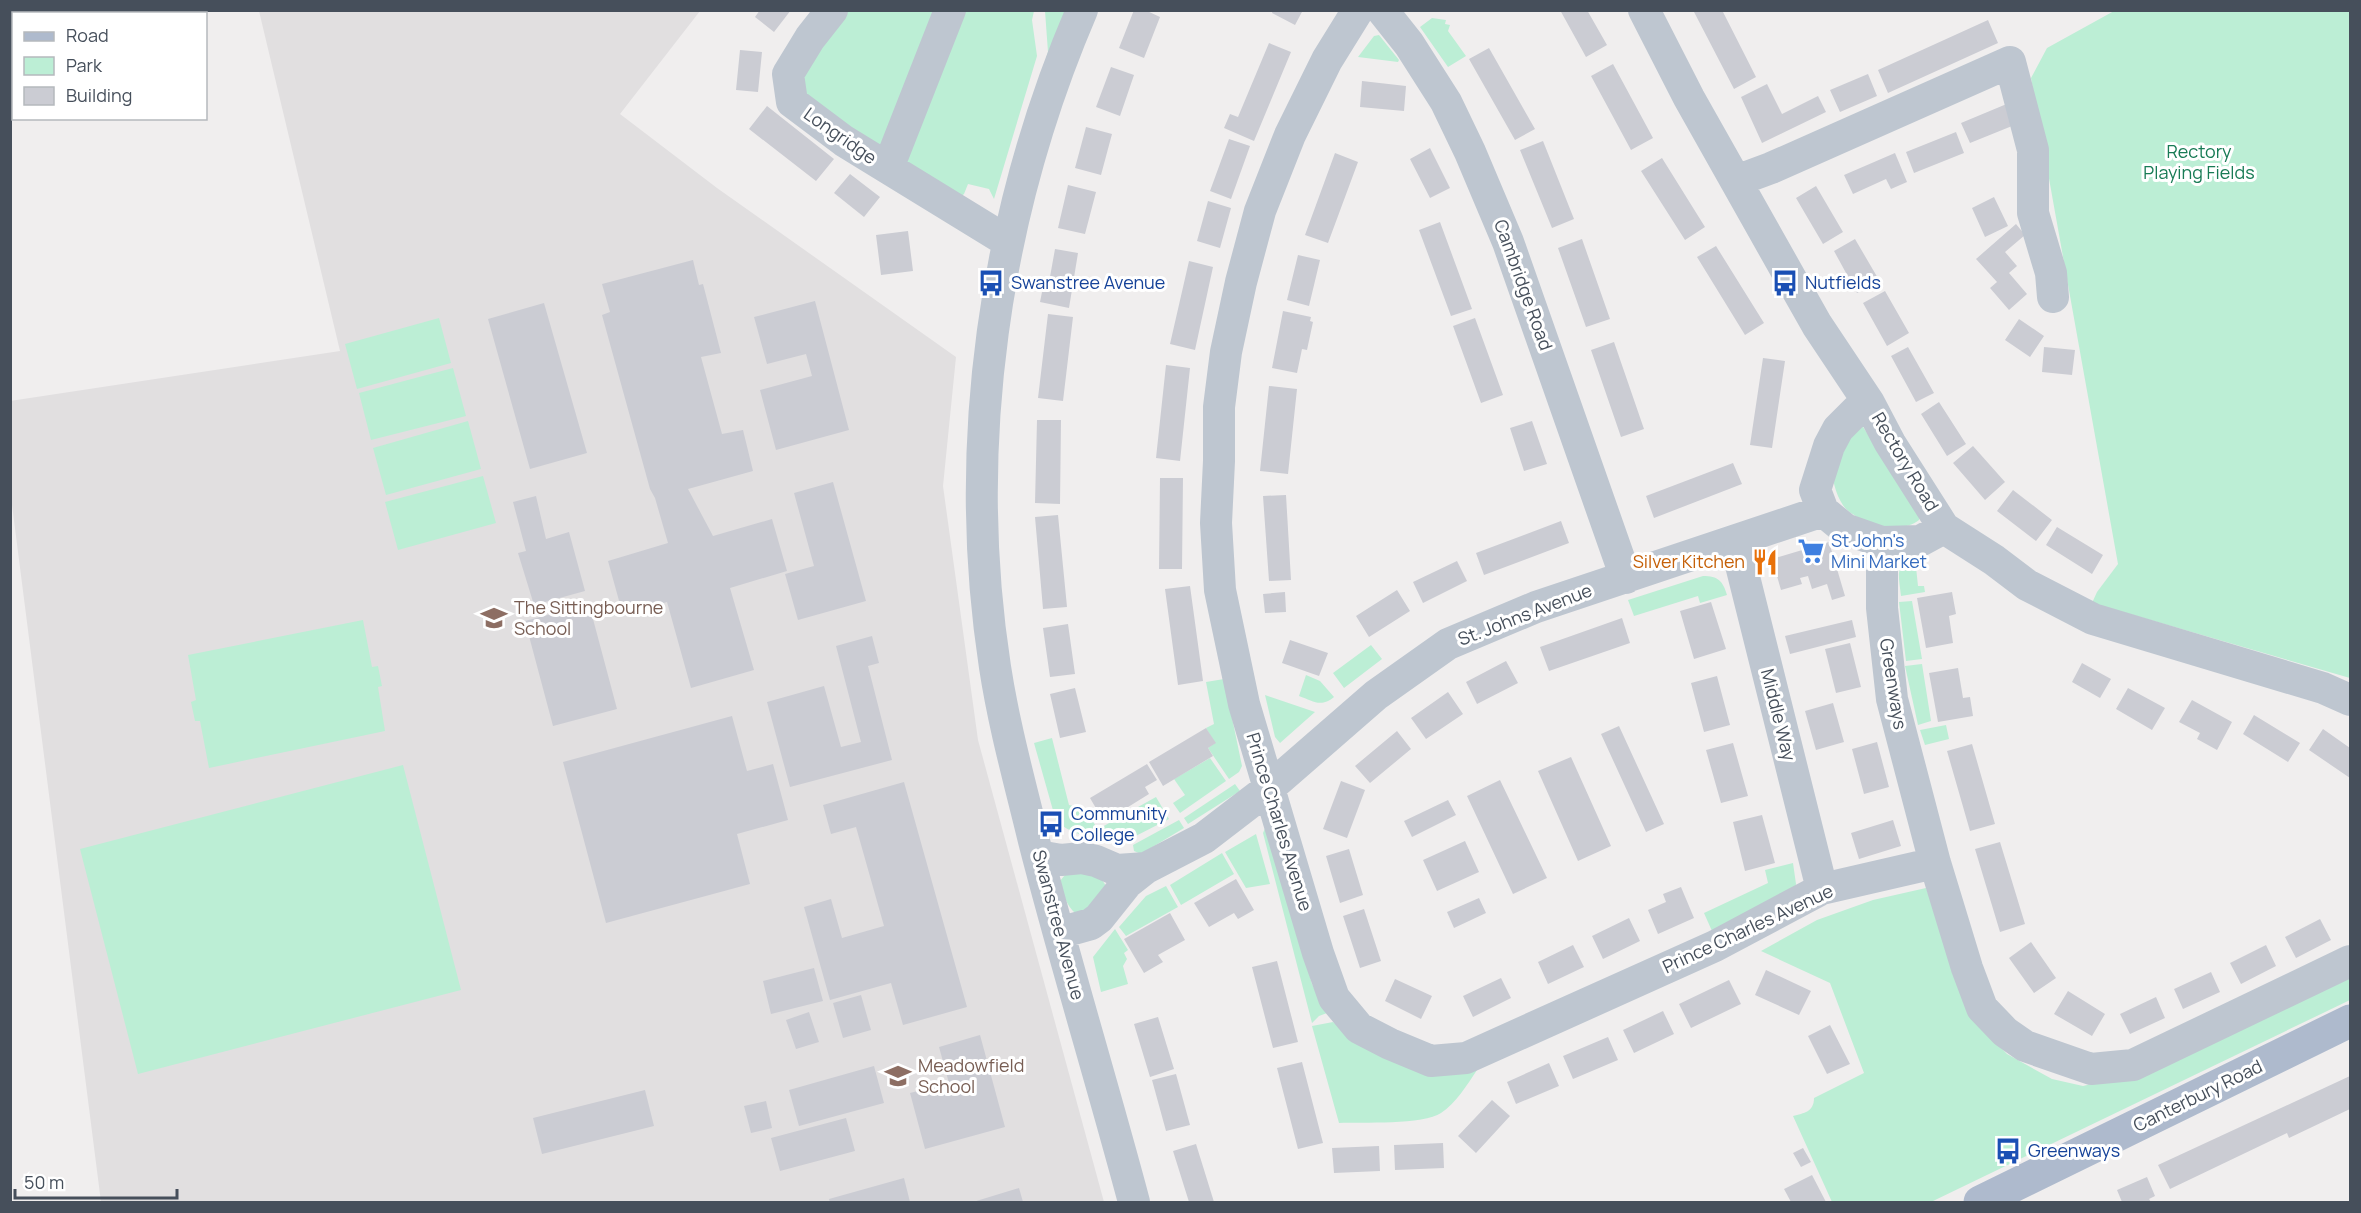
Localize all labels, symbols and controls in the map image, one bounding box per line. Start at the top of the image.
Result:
legend [12,12,207,120]
text: Road [66,23,109,47]
text: Park [66,53,103,77]
text: Building [66,83,132,107]
street label: Longridge [799,101,882,169]
park label: Rectory Playing Fields [2143,139,2255,184]
street label: Cambridge Road [1489,216,1559,353]
bus stop icon: Swanstree Avenue [976,268,1006,298]
bus stop icon: Nutfields [1770,268,1800,298]
place label: Swanstree Avenue [1011,270,1165,294]
place label: Nutfields [1805,270,1881,294]
street label: Rectory Road [1867,408,1945,515]
place label: St John's Mini Market [1831,528,1927,573]
supermarket icon: St John's Mini Market [1796,536,1826,566]
restaurant icon: Silver Kitchen [1750,547,1780,577]
place label: Silver Kitchen [1633,549,1745,573]
street label: St. Johns Avenue [1454,578,1595,651]
place label: The Sittingbourne School [514,595,663,640]
school or university icon: The Sittingbourne School [479,603,509,633]
street label: Greenways [1875,636,1913,731]
street label: Middle Way [1756,666,1802,764]
street label: Prince Charles Avenue [1241,730,1319,914]
place label: Community College [1071,801,1168,846]
bus stop icon: Community College [1036,809,1066,839]
street label: Swanstree Avenue [1027,847,1091,1002]
street label: Prince Charles Avenue [1658,878,1837,978]
place label: Meadowfield School [918,1053,1024,1098]
street label: Canterbury Road [2129,1053,2266,1137]
school or university icon: Meadowfield School [883,1061,913,1091]
bus stop icon: Greenways [1993,1136,2023,1166]
place label: Greenways [2028,1138,2120,1162]
scale bar [15,1162,177,1200]
text: 50 m [24,1170,64,1194]

